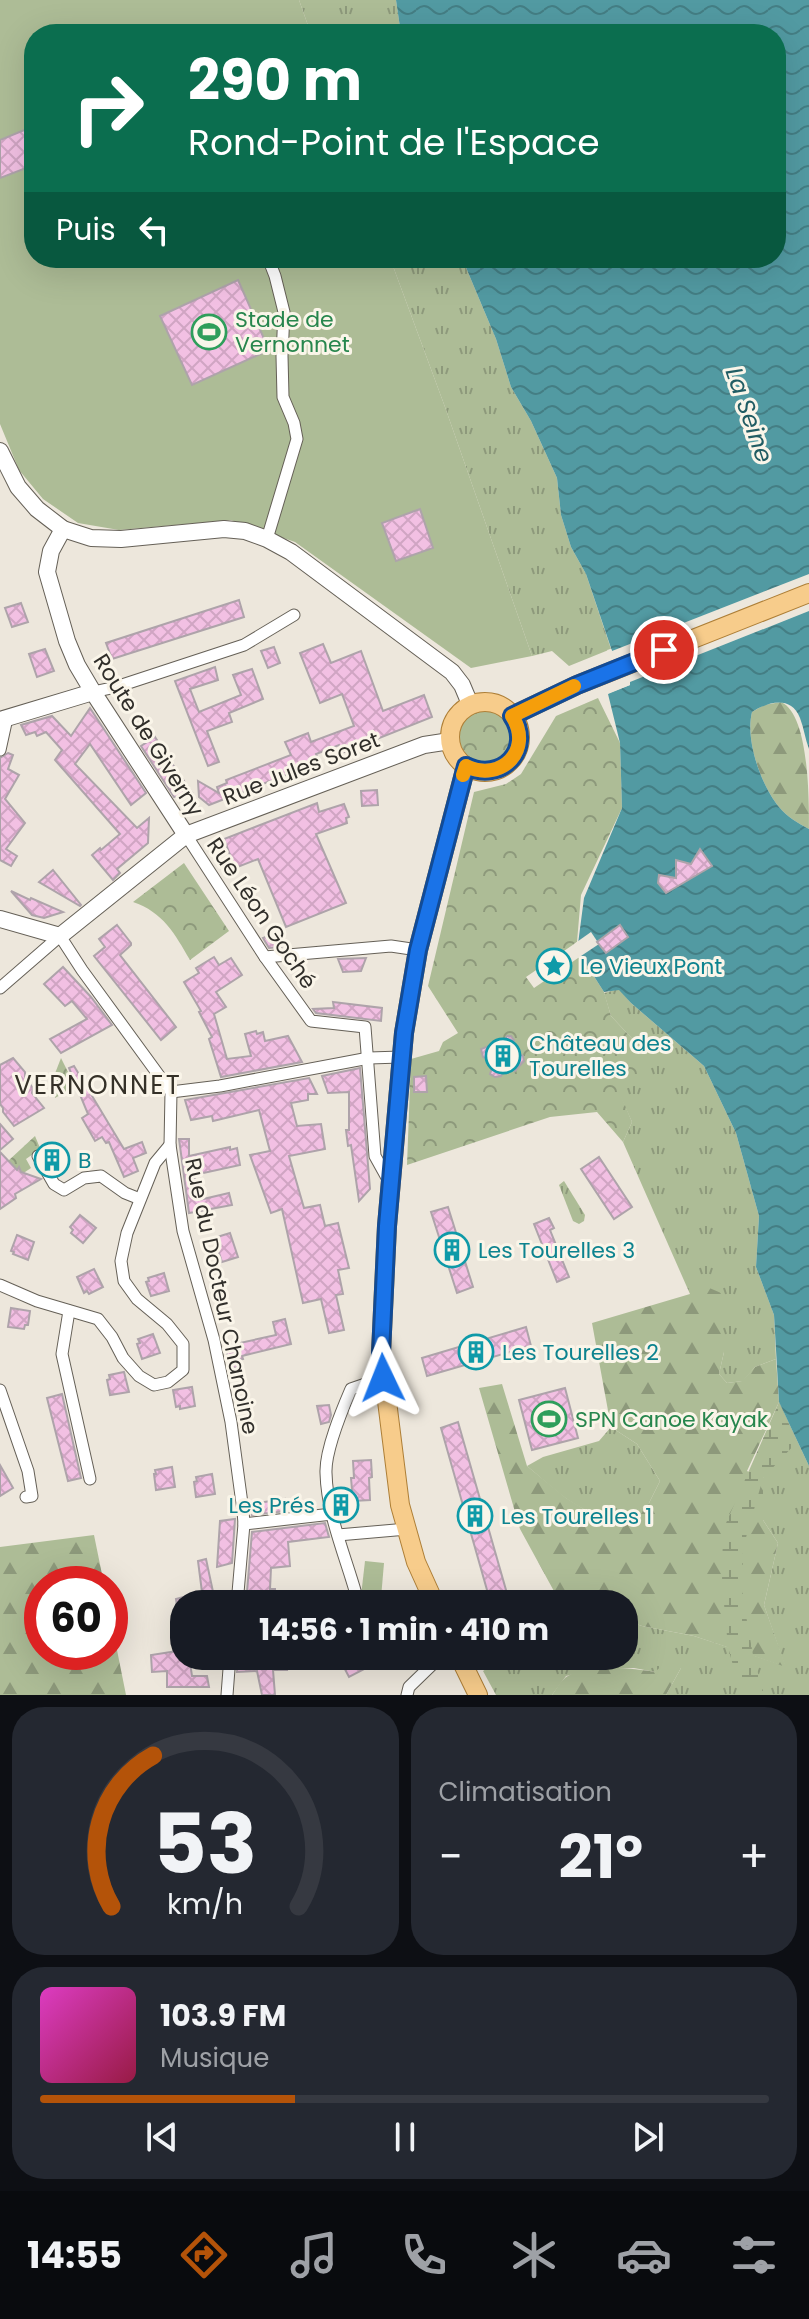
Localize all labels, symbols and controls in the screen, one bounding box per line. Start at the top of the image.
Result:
text: 290 m [188,41,362,120]
icon: right [56,56,160,160]
text: Rond-Point de l'Espace [188,117,600,168]
text: Puis [56,208,116,251]
icon: left [132,208,176,252]
place label: Stade de Vernonnet [235,304,350,360]
sports icon: Stade de Vernonnet [190,313,228,351]
water label: La Seine [718,363,781,467]
pin [630,616,698,684]
icon: arrive [642,628,686,672]
street label: Route de Giverny [86,648,211,823]
street label: Rue Jules Soret [218,724,384,813]
street label: Rue Léon Goché [199,831,324,995]
place icon: Le Vieux Pont [535,947,573,985]
place label: Le Vieux Pont [580,951,722,982]
place label: Château des Tourelles [529,1028,671,1084]
building icon: Château des Tourelles [484,1037,522,1075]
district label: VERNONNET [14,1067,182,1103]
building icon: B [33,1141,71,1179]
place label: B [78,1145,92,1176]
street label: Rue du Docteur Chanoine [177,1155,266,1437]
building icon: Les Tourelles 3 [433,1231,471,1269]
place label: Les Tourelles 3 [478,1235,635,1266]
building icon: Les Tourelles 2 [457,1333,495,1371]
position arrow [341,1336,425,1420]
place label: Les Tourelles 2 [502,1337,659,1368]
sports icon: SPN Canoe Kayak [530,1400,568,1438]
place label: SPN Canoe Kayak [575,1404,769,1435]
building icon: Les Prés [322,1486,360,1524]
place label: Les Prés [228,1490,315,1521]
building icon: Les Tourelles 1 [456,1497,494,1535]
place label: Les Tourelles 1 [501,1501,652,1532]
speed limit sign: 60 [24,1566,128,1670]
text: 14:56 · 1 min · 410 m [259,1608,549,1651]
text: Climatisation [439,1774,612,1810]
text: 53 [153,1786,257,1902]
text: 21° [559,1815,643,1899]
text: − [439,1826,463,1887]
text: + [739,1826,769,1887]
text: km/h [167,1884,243,1924]
text: 103.9 FM [160,1994,286,2037]
text: Musique [160,2040,269,2076]
icon: previous [140,2115,184,2159]
icon: pause [383,2115,427,2159]
icon: next [626,2115,670,2159]
icon: directions [176,2227,232,2283]
icon: music [286,2227,342,2283]
icon: phone [396,2227,452,2283]
icon: climate [506,2227,562,2283]
icon: car [616,2227,672,2283]
icon: filters [726,2227,782,2283]
text: 14:55 [27,2230,122,2281]

